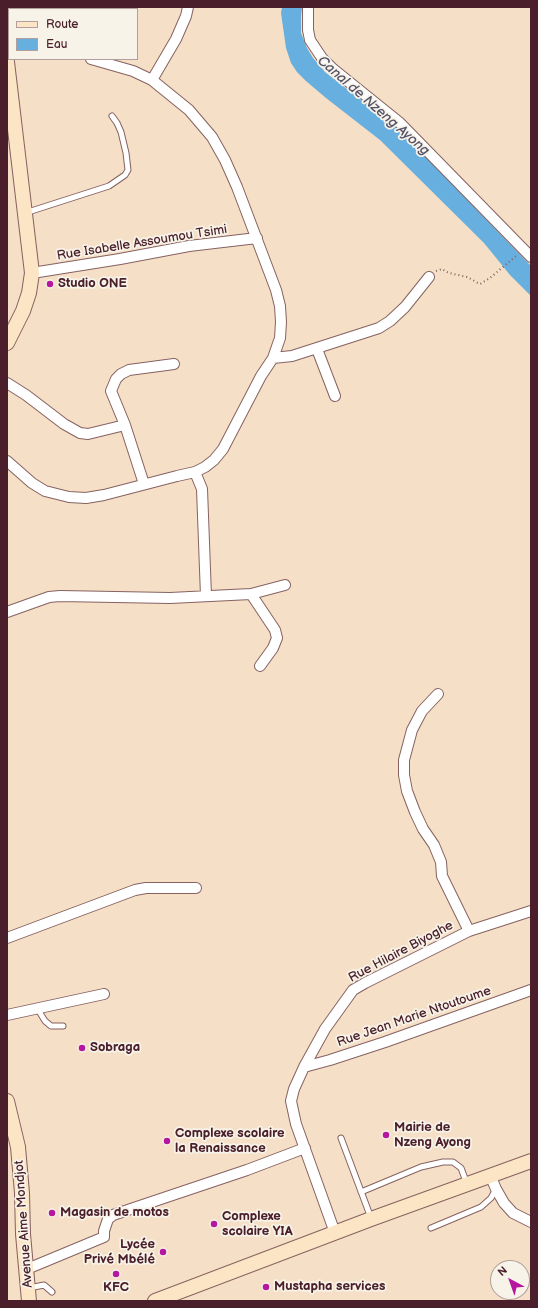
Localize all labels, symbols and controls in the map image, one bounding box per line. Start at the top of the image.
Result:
legend [8,8,138,60]
text: Route [46,17,78,32]
text: Eau [46,37,67,52]
water label: Canal de Nzeng Ayong [313,53,433,159]
street label: Rue Isabelle Assoumou Tsimi [56,222,228,264]
place label: Studio ONE [58,276,127,292]
marker: Studio ONE [45,279,55,289]
street label: Rue Hilaire Biyoghe [346,918,456,986]
street label: Rue Jean Marie Ntoutoume [335,983,493,1051]
place label: Sobraga [90,1040,140,1056]
marker: Sobraga [77,1043,87,1053]
place label: Mairie de Nzeng Ayong [394,1120,471,1151]
place label: Complexe scolaire la Renaissance [175,1126,285,1157]
marker: Mairie de Nzeng Ayong [381,1130,391,1140]
marker: Complexe scolaire la Renaissance [162,1136,172,1146]
street label: Avenue Aime Mondjot [12,1160,36,1288]
place label: Magasin de motos [60,1205,169,1221]
marker: Magasin de motos [47,1208,57,1218]
place label: Complexe scolaire YIA [222,1209,293,1240]
marker: Complexe scolaire YIA [209,1219,219,1229]
place label: Lycée Privé Mbélé [84,1237,155,1268]
marker: Lycée Privé Mbélé [158,1247,168,1257]
north arrow [490,1260,530,1300]
text: N [495,1264,510,1279]
marker: KFC [111,1269,121,1279]
place label: Mustapha services [274,1279,385,1295]
place label: KFC [103,1280,129,1296]
marker: Mustapha services [261,1282,271,1292]

